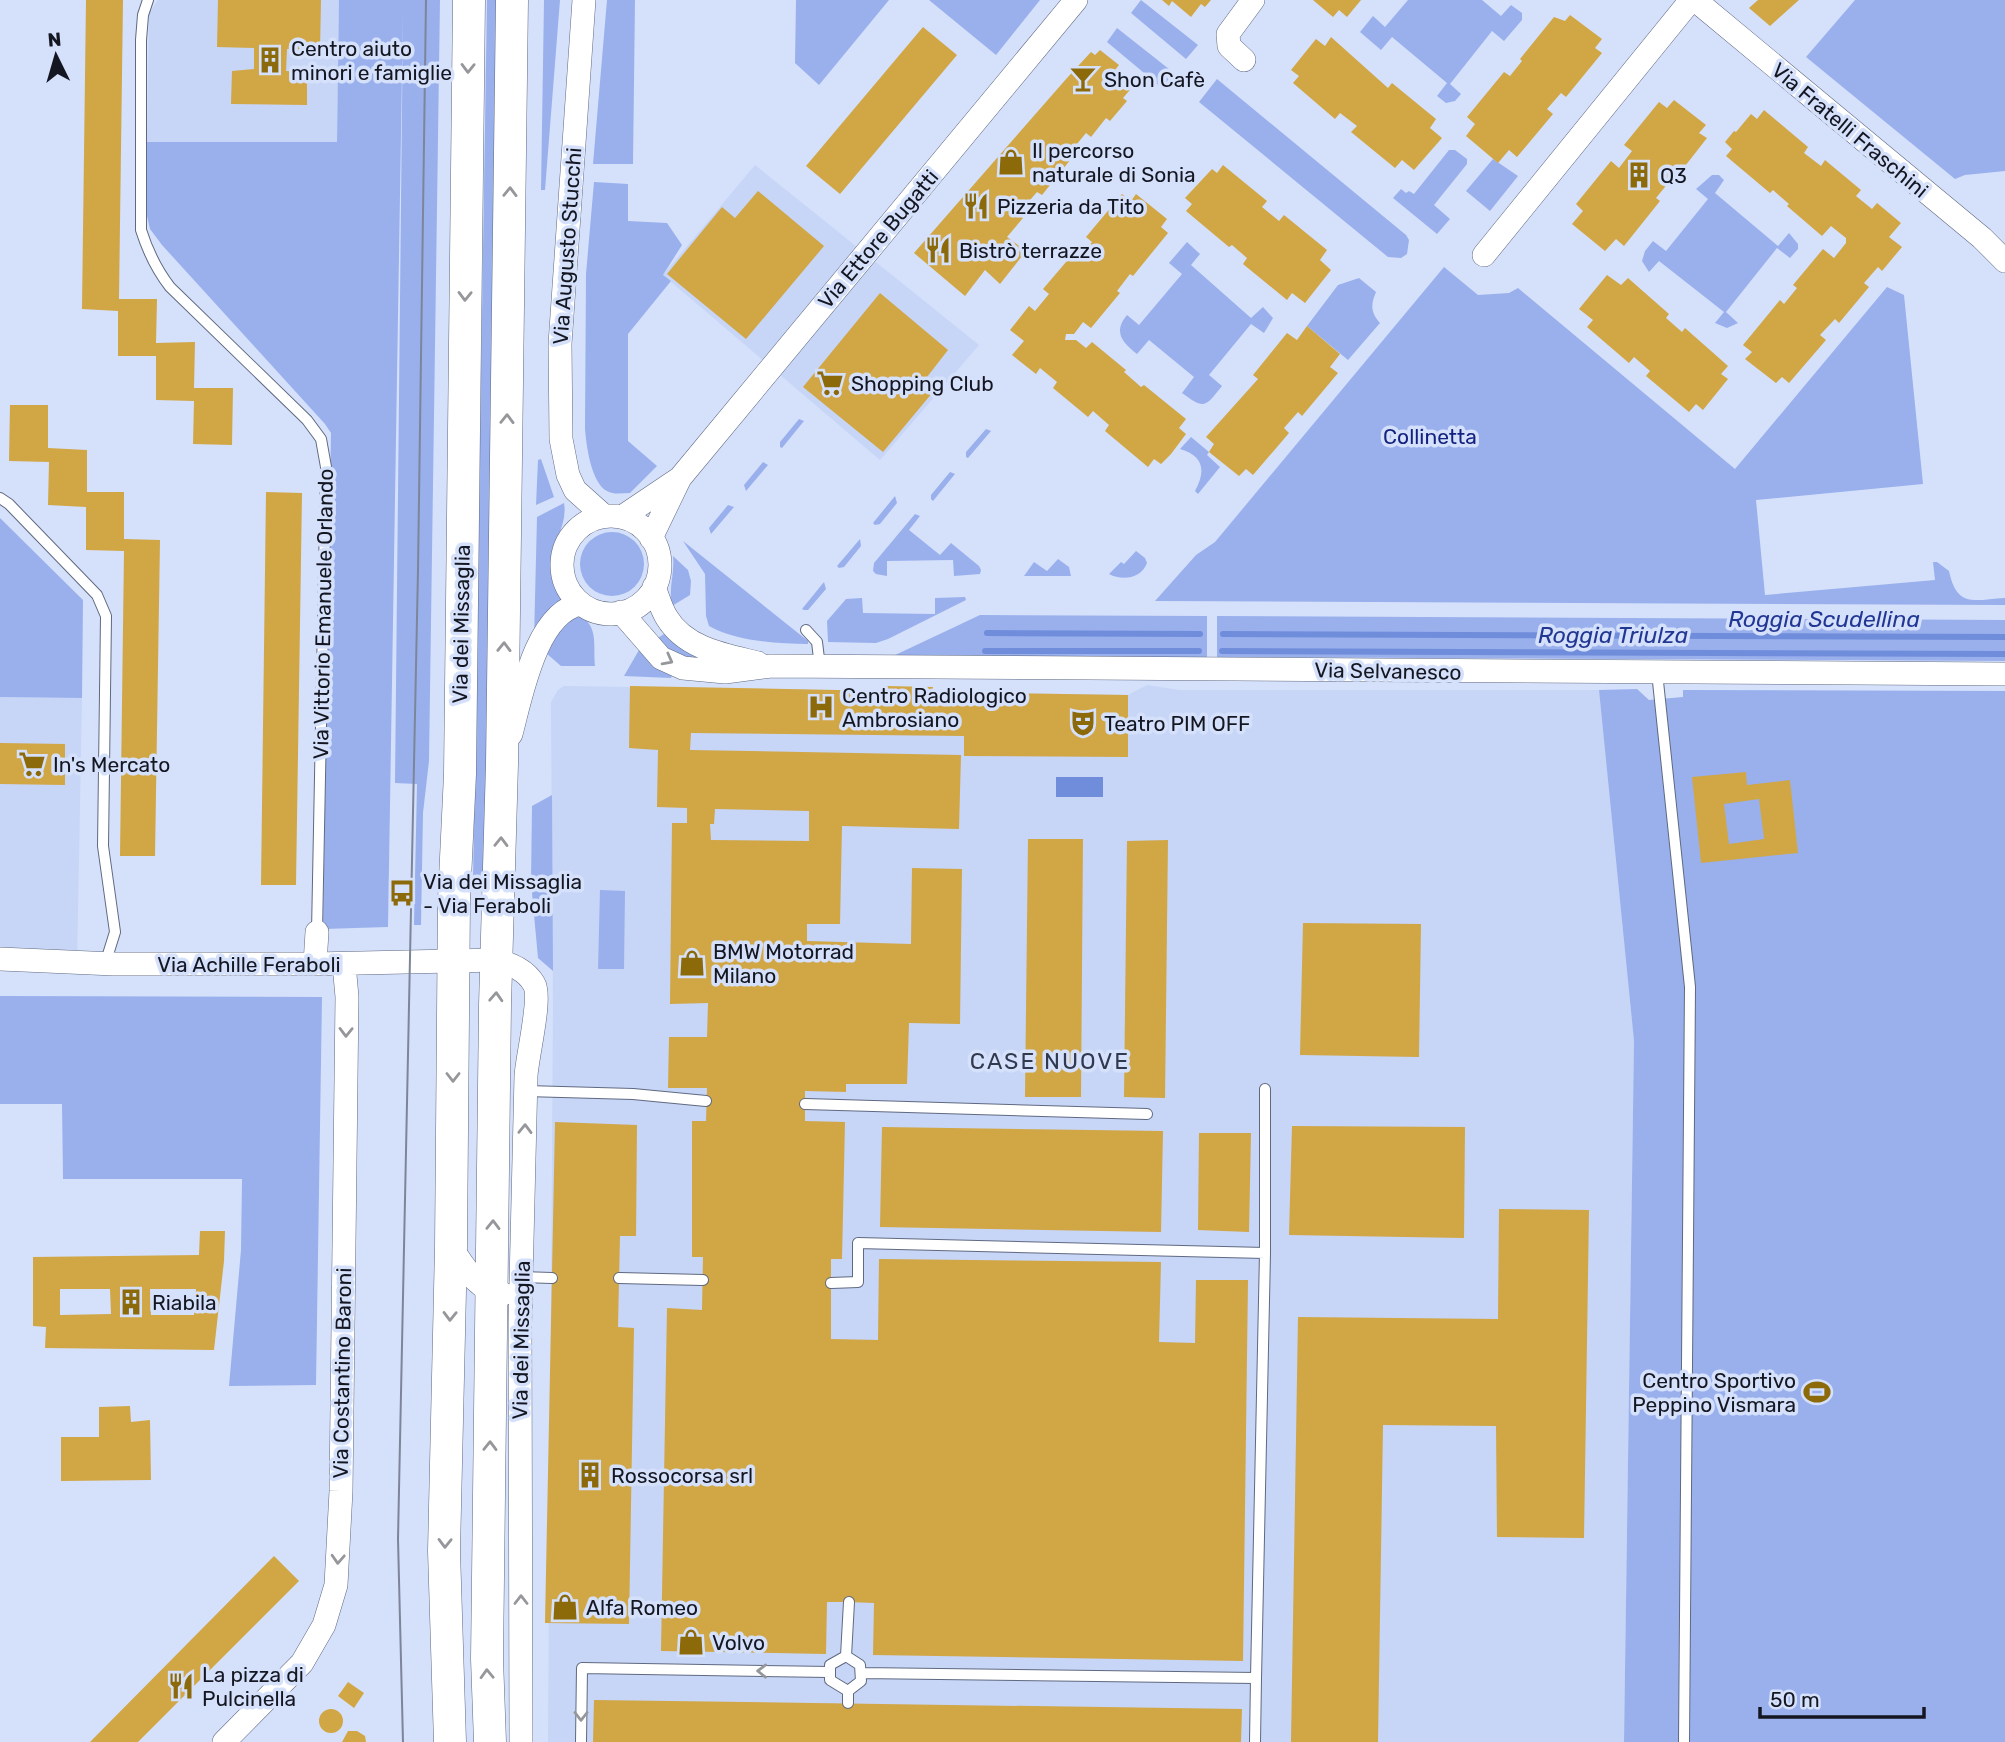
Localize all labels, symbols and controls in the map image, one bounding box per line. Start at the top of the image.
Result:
north arrow [21,21,91,91]
text: N [47,28,62,52]
place label: Centro aiuto minori e famiglie [291,36,452,85]
building icon: Centro aiuto minori e famiglie [255,45,285,75]
street label: Via Fratelli Fraschini [1767,57,1933,203]
one-way arrow [460,63,476,74]
bar icon: Shon Cafè [1068,64,1098,94]
place label: Shon Cafè [1104,67,1205,92]
place label: Il percorso naturale di Sonia [1032,138,1196,187]
street label: Via Augusto Stucchi [548,146,586,346]
shop icon: Il percorso naturale di Sonia [996,147,1026,177]
building icon: Q3 [1624,160,1654,190]
place label: Q3 [1660,163,1687,188]
street label: Via Ettore Bugatti [813,165,943,313]
one-way arrow [502,186,518,197]
restaurant icon: Pizzeria da Tito [961,191,991,221]
place label: Pizzeria da Tito [997,194,1145,219]
restaurant icon: Bistrò terrazze [923,235,953,265]
place label: Bistrò terrazze [959,238,1102,263]
one-way arrow [457,291,473,301]
supermarket icon: Shopping Club [815,368,845,398]
place label: Shopping Club [851,371,994,396]
one-way arrow [499,414,515,424]
park label: Collinetta [1383,424,1477,449]
street label: Via Vittorio Emanuele Orlando [308,468,338,760]
street label: Via dei Missaglia [447,544,475,704]
water label: Roggia Scudellina [1728,605,1920,633]
water label: Roggia Triulza [1538,621,1688,649]
one-way arrow [496,641,512,652]
one-way arrow [661,652,674,666]
street label: Via Selvanesco [1314,657,1462,685]
place label: Centro Radiologico Ambrosiano [842,683,1027,732]
hospital icon: Centro Radiologico Ambrosiano [806,692,836,722]
theatre icon: Teatro PIM OFF [1068,708,1098,738]
place label: Teatro PIM OFF [1104,711,1250,736]
supermarket icon: In's Mercato [17,749,47,779]
place label: In's Mercato [53,752,170,777]
one-way arrow [493,837,508,848]
place label: Via dei Missaglia - Via Feraboli [423,869,582,918]
bus stop icon: Via dei Missaglia - Via Feraboli [387,878,417,908]
place label: BMW Motorrad Milano [713,939,854,988]
shop icon: BMW Motorrad Milano [677,948,707,978]
street label: Via Achille Feraboli [157,952,341,977]
one-way arrow [488,992,503,1003]
one-way arrow [339,1026,354,1037]
district label: CASE NUOVE [970,1047,1130,1075]
one-way arrow [445,1072,460,1083]
one-way arrow [517,1123,532,1134]
one-way arrow [485,1219,501,1230]
street label: Via dei Missaglia [507,1260,535,1420]
street label: Via Costantino Baroni [328,1267,356,1479]
building icon: Riabila [116,1287,146,1317]
place label: Riabila [152,1290,217,1315]
one-way arrow [442,1310,457,1321]
place label: Centro Sportivo Peppino Vismara [1632,1368,1796,1417]
sports icon: Centro Sportivo Peppino Vismara [1802,1377,1832,1407]
one-way arrow [482,1441,498,1451]
building icon: Rossocorsa srl [575,1460,605,1490]
place label: Rossocorsa srl [611,1463,753,1488]
one-way arrow [437,1538,452,1549]
one-way arrow [330,1554,345,1565]
shop icon: Alfa Romeo [550,1592,580,1622]
one-way arrow [513,1595,529,1605]
place label: Alfa Romeo [586,1595,698,1620]
shop icon: Volvo [676,1627,706,1657]
place label: Volvo [712,1630,765,1655]
place label: La pizza di Pulcinella [202,1662,304,1711]
one-way arrow [756,1663,767,1679]
one-way arrow [480,1668,495,1679]
restaurant icon: La pizza di Pulcinella [166,1671,196,1701]
scale bar [1760,1676,1924,1720]
text: 50 m [1770,1687,1820,1712]
one-way arrow [574,1710,589,1721]

